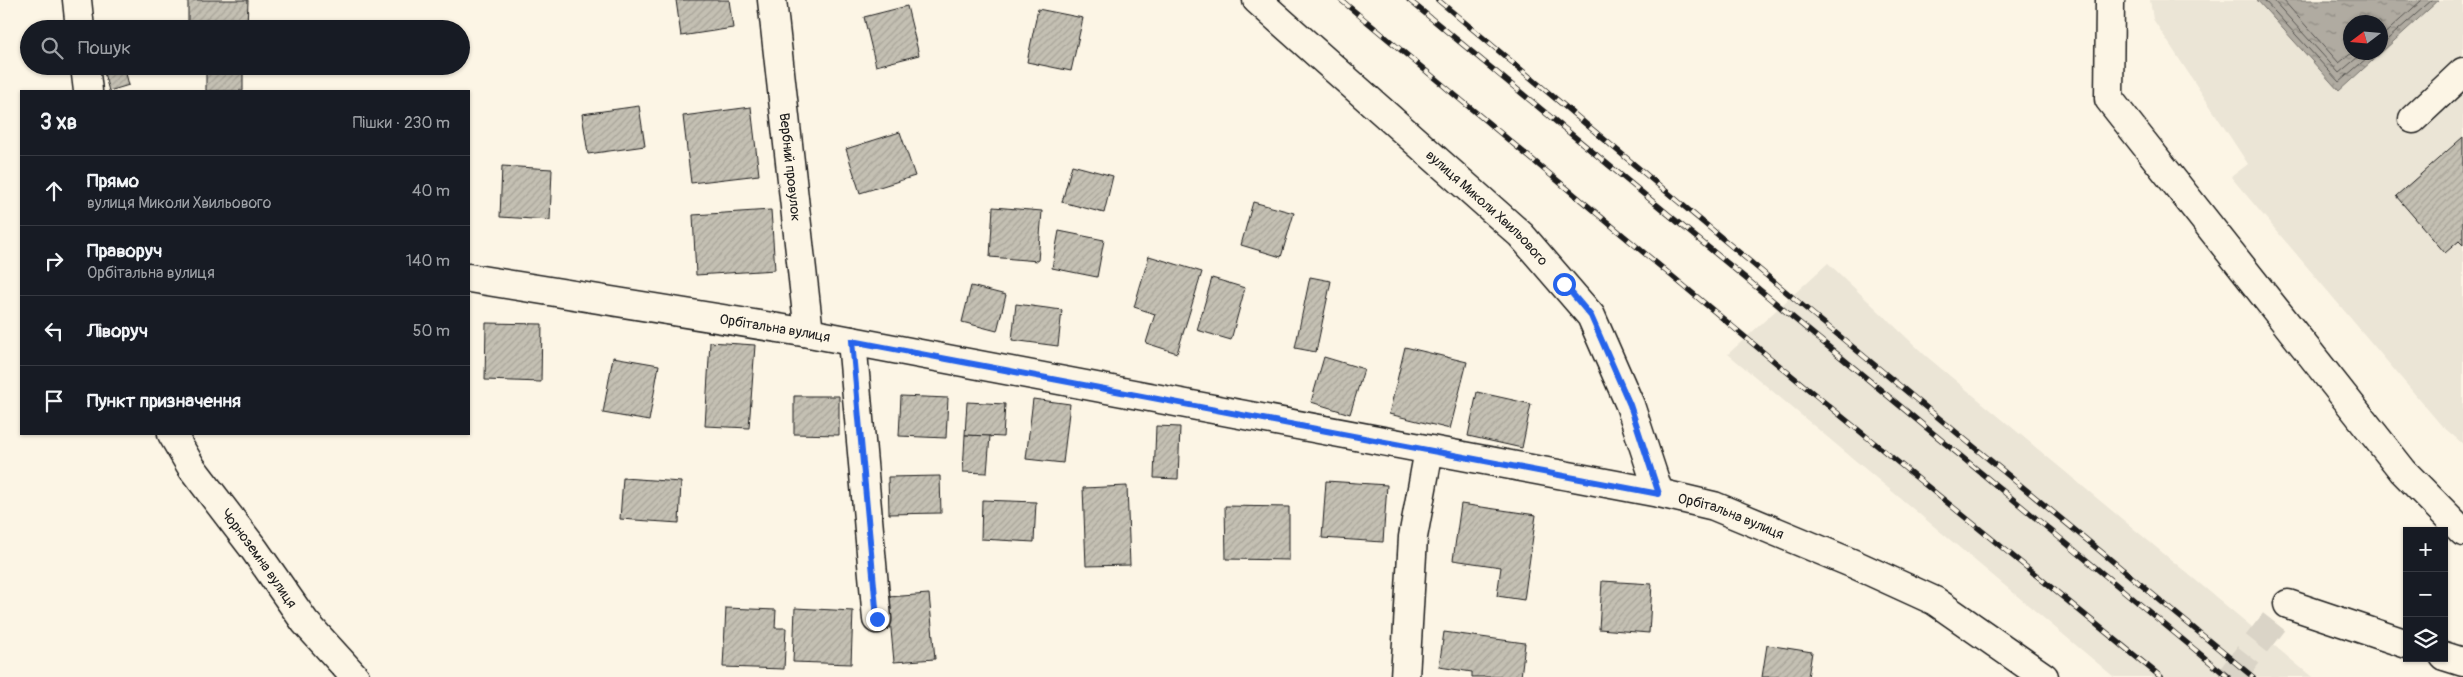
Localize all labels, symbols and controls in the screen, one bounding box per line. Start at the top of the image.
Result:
north arrow [2343,15,2388,60]
search box [20,20,470,75]
icon: search [38,34,66,62]
text: Пошук [78,36,131,60]
text: 3 хв [40,109,77,136]
street label: Вербний провулок [776,112,805,222]
text: Пішки · 230 m [353,113,450,133]
street label: вулиця Миколи Хвильового [1422,146,1552,269]
text: Прямо [87,169,139,193]
icon: ahead [40,177,68,205]
text: 40 m [412,181,450,201]
text: вулиця Миколи Хвильового [87,193,271,213]
text: Праворуч [87,239,162,263]
icon: right [40,247,68,275]
text: 140 m [406,251,450,271]
text: Орбітальна вулиця [87,263,215,283]
route start [1553,273,1576,296]
street label: Орбітальна вулиця [718,311,832,346]
icon: left [40,317,68,345]
text: Ліворуч [87,319,148,343]
text: 50 m [413,321,450,341]
icon: arrive [40,387,68,415]
text: Пункт призначення [87,389,241,413]
street label: Орбітальна вулиця [1676,490,1786,543]
street label: Чорноземна вулиця [217,506,301,611]
map controls [2403,527,2448,662]
button: + [2403,527,2448,572]
button: − [2403,572,2448,617]
route end [866,608,889,631]
button: layers [2403,617,2448,662]

